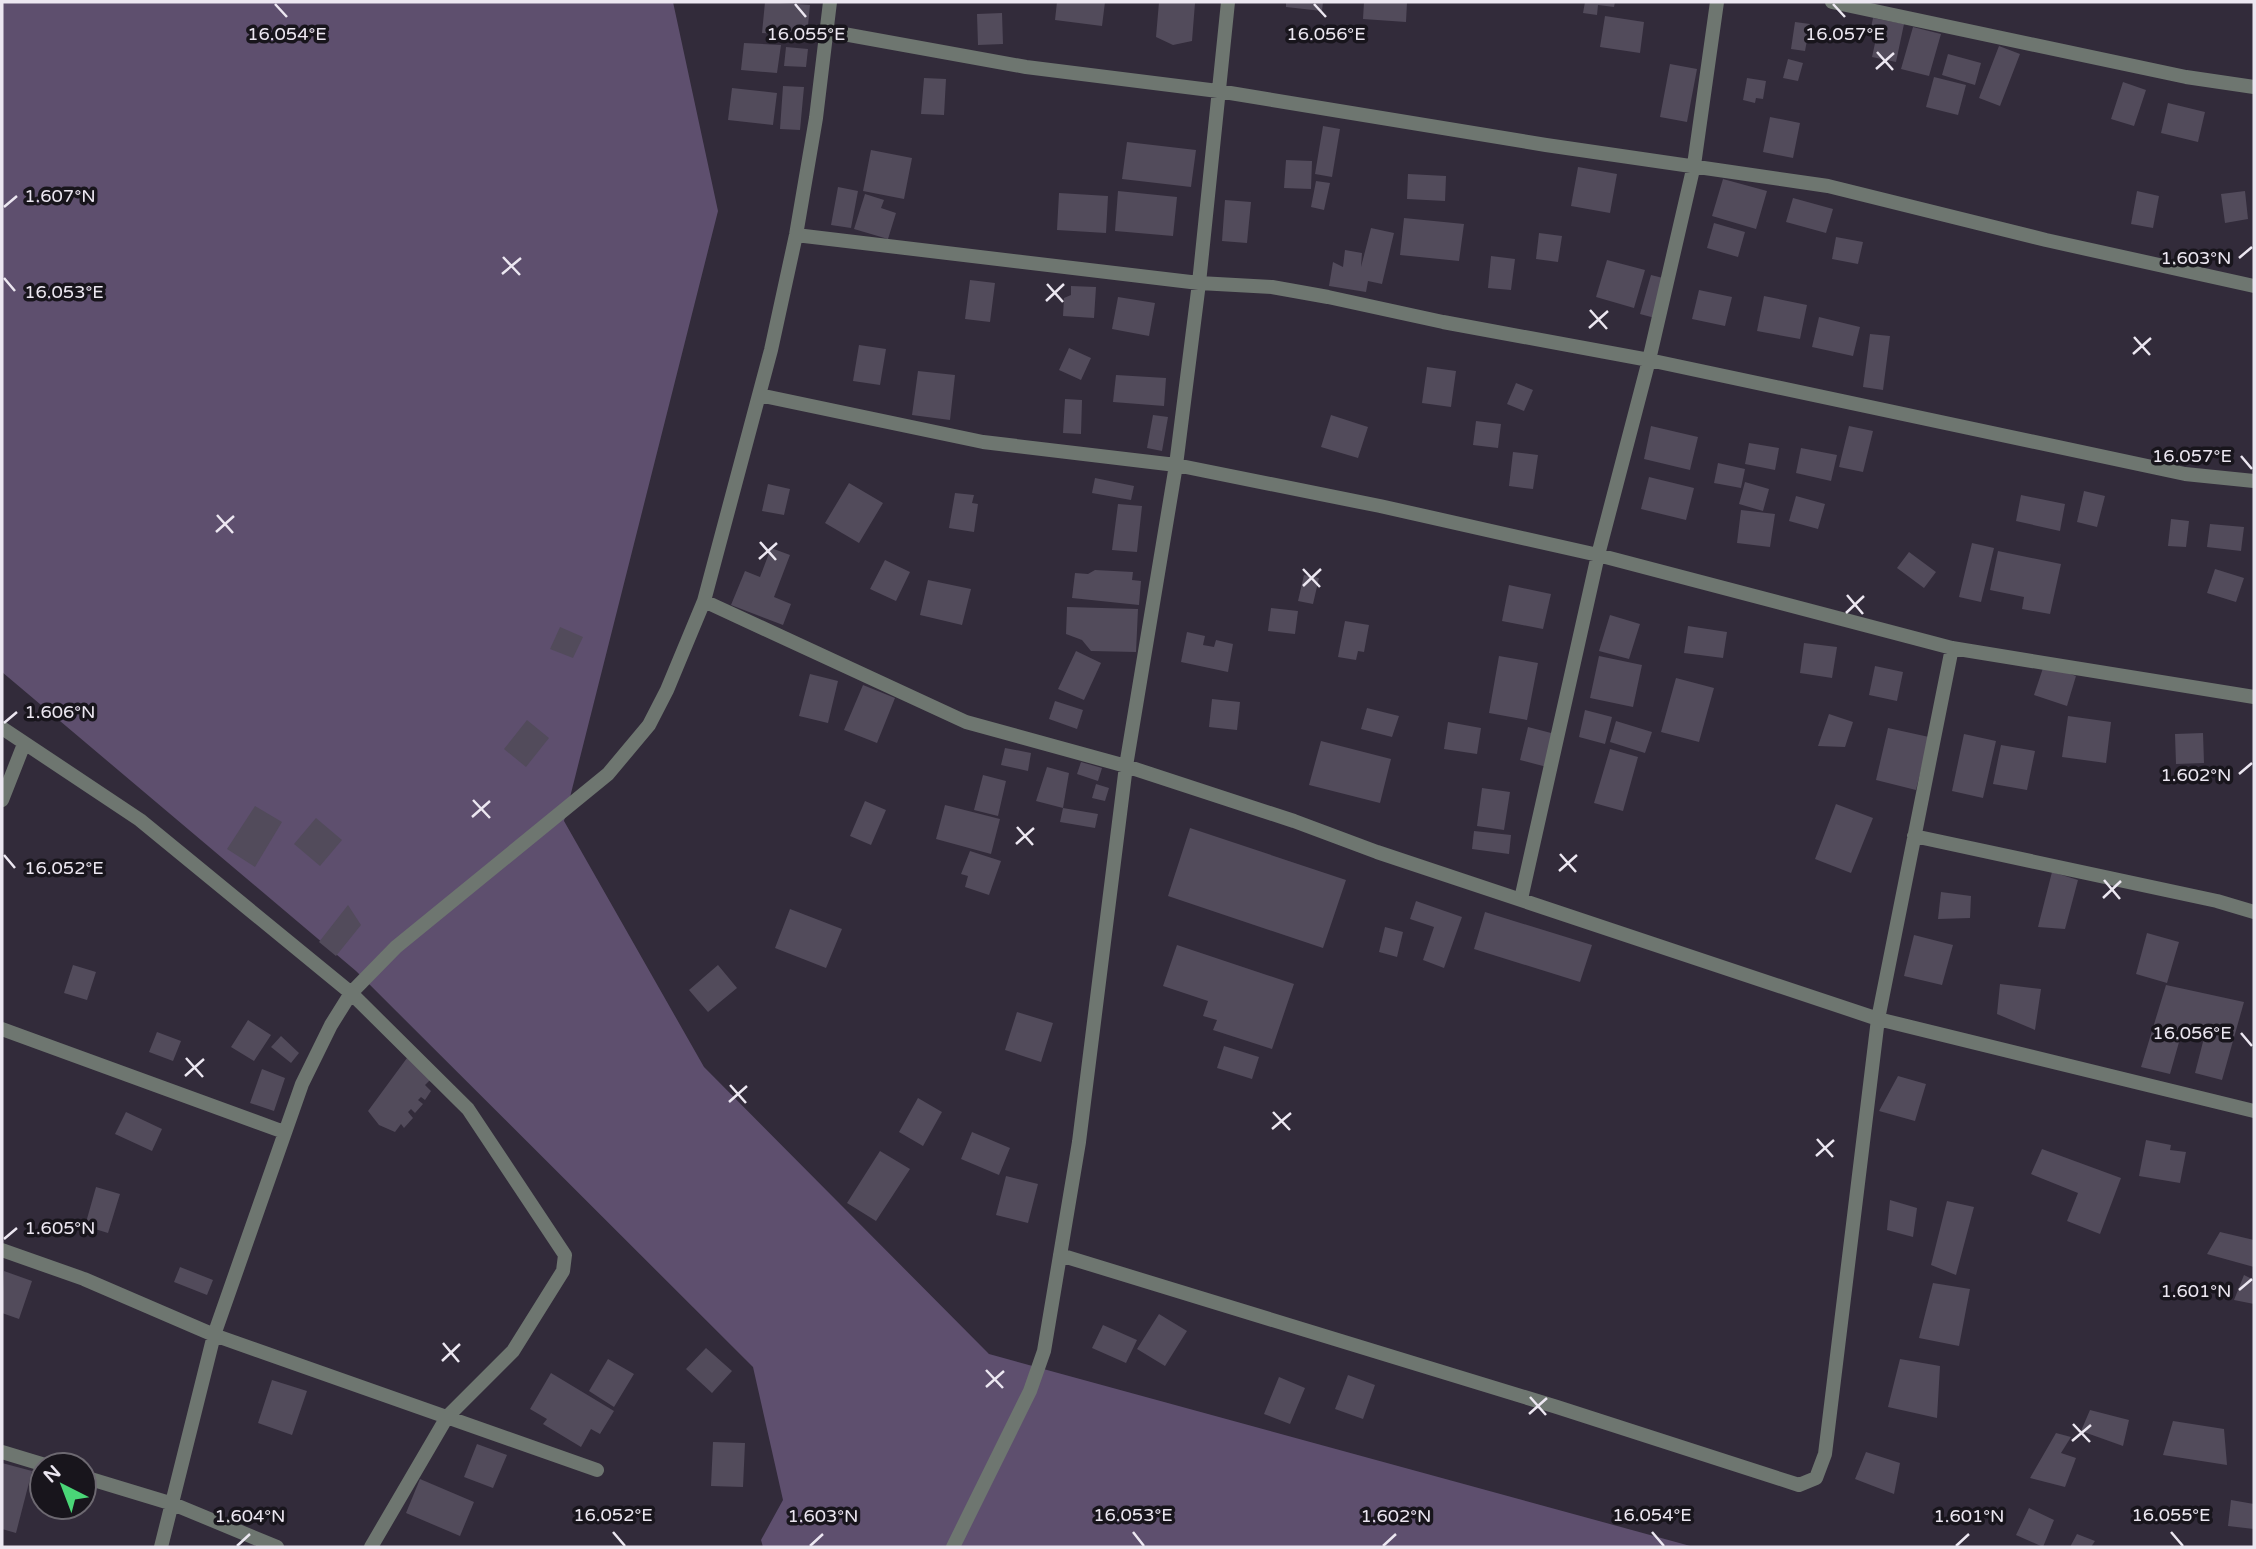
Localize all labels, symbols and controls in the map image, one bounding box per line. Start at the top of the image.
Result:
text: 16.054°E [247,23,327,45]
text: 16.055°E [766,23,846,45]
text: 16.056°E [1286,23,1366,45]
text: 16.057°E [1805,23,1885,45]
text: 1.607°N [24,185,96,207]
text: 1.603°N [2160,247,2232,269]
text: 16.053°E [24,281,104,303]
text: 16.057°E [2152,445,2232,467]
text: 1.606°N [25,701,95,723]
text: 1.602°N [2160,764,2232,786]
text: 16.052°E [24,857,104,879]
text: 16.056°E [2152,1022,2232,1044]
text: 1.605°N [25,1217,95,1239]
text: 1.601°N [2160,1280,2232,1302]
north arrow [28,1451,98,1521]
text: N [39,1461,65,1487]
text: 16.052°E [573,1504,653,1526]
text: 16.053°E [1093,1504,1173,1526]
text: 16.054°E [1612,1504,1692,1526]
text: 16.055°E [2131,1504,2211,1526]
text: 1.604°N [214,1505,286,1527]
text: 1.603°N [787,1505,859,1527]
text: 1.602°N [1360,1505,1432,1527]
text: 1.601°N [1933,1505,2005,1527]

